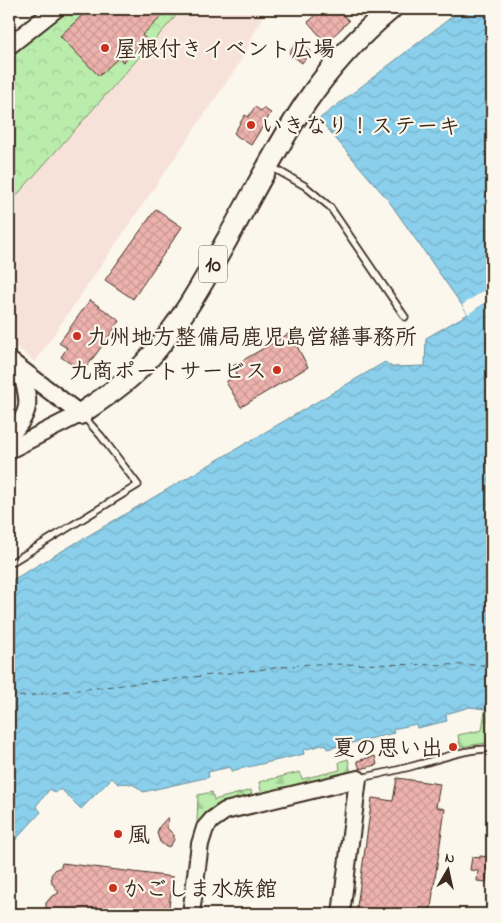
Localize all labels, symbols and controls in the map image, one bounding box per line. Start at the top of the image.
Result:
place label: 屋根付きイベント広場 [115,35,335,67]
marker: 屋根付きイベント広場 [99,42,111,54]
place label: いきなり！ステーキ [261,112,460,144]
marker: いきなり！ステーキ [245,119,257,131]
road number: 10 [199,245,227,282]
place label: 九州地方整備局鹿児島営繕事務所 [87,323,417,355]
marker: 九州地方整備局鹿児島営繕事務所 [71,330,83,342]
place label: 九商ポートサービス [69,357,267,389]
marker: 九商ポートサービス [271,364,283,376]
place label: 夏の思い出 [333,734,443,766]
marker: 夏の思い出 [447,741,459,753]
place label: 風 [128,821,150,853]
marker: 風 [112,828,124,840]
north arrow [424,846,474,896]
text: N [443,848,456,870]
place label: かごしま水族館 [123,875,277,907]
marker: かごしま水族館 [107,882,119,894]

